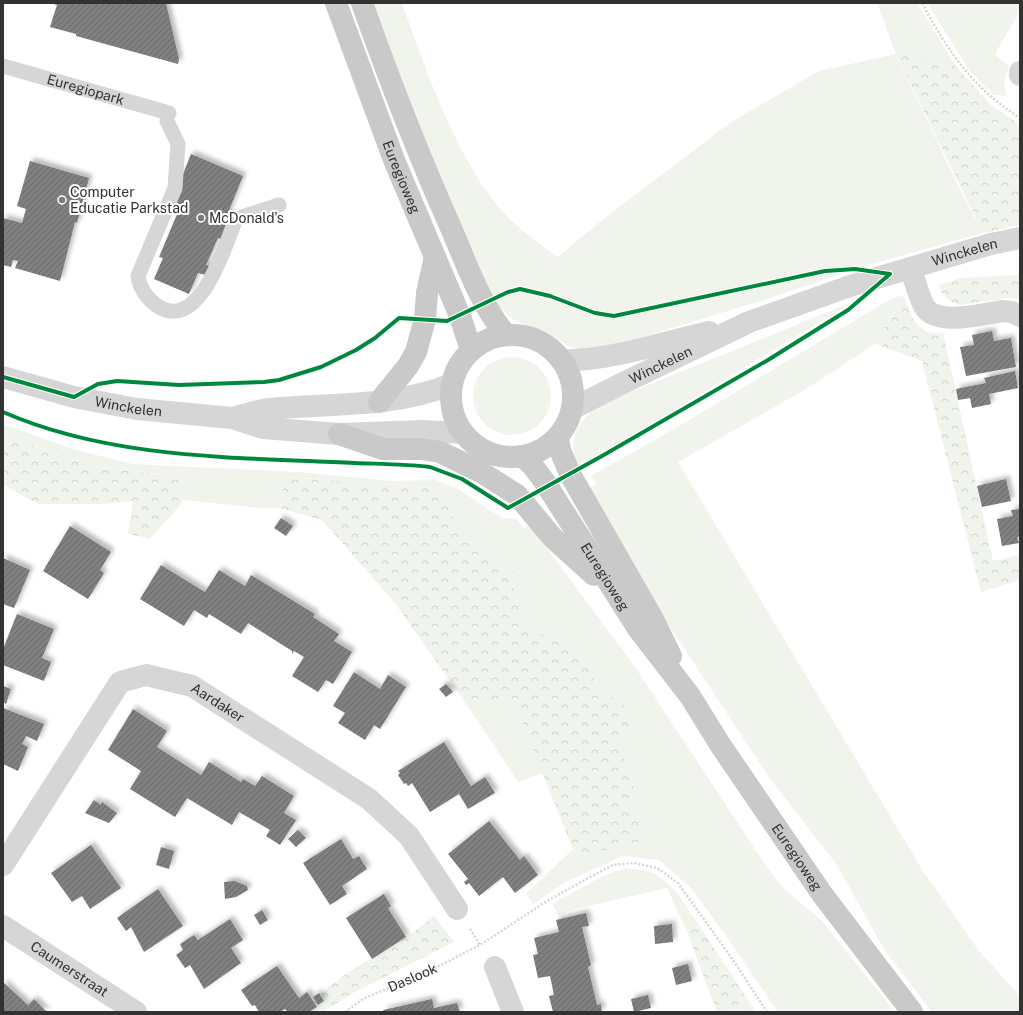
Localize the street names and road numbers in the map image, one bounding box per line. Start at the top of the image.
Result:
street label: Euregiopark [45,71,126,108]
street label: Euregioweg [380,138,424,216]
street label: Winckelen [930,235,999,269]
street label: Winckelen [627,343,695,387]
street label: Winckelen [93,393,163,419]
street label: Euregioweg [577,540,633,614]
street label: Aardaker [188,680,247,725]
street label: Euregioweg [768,821,825,894]
street label: Caumerstraat [28,938,111,1000]
street label: Daslook [385,960,440,995]

